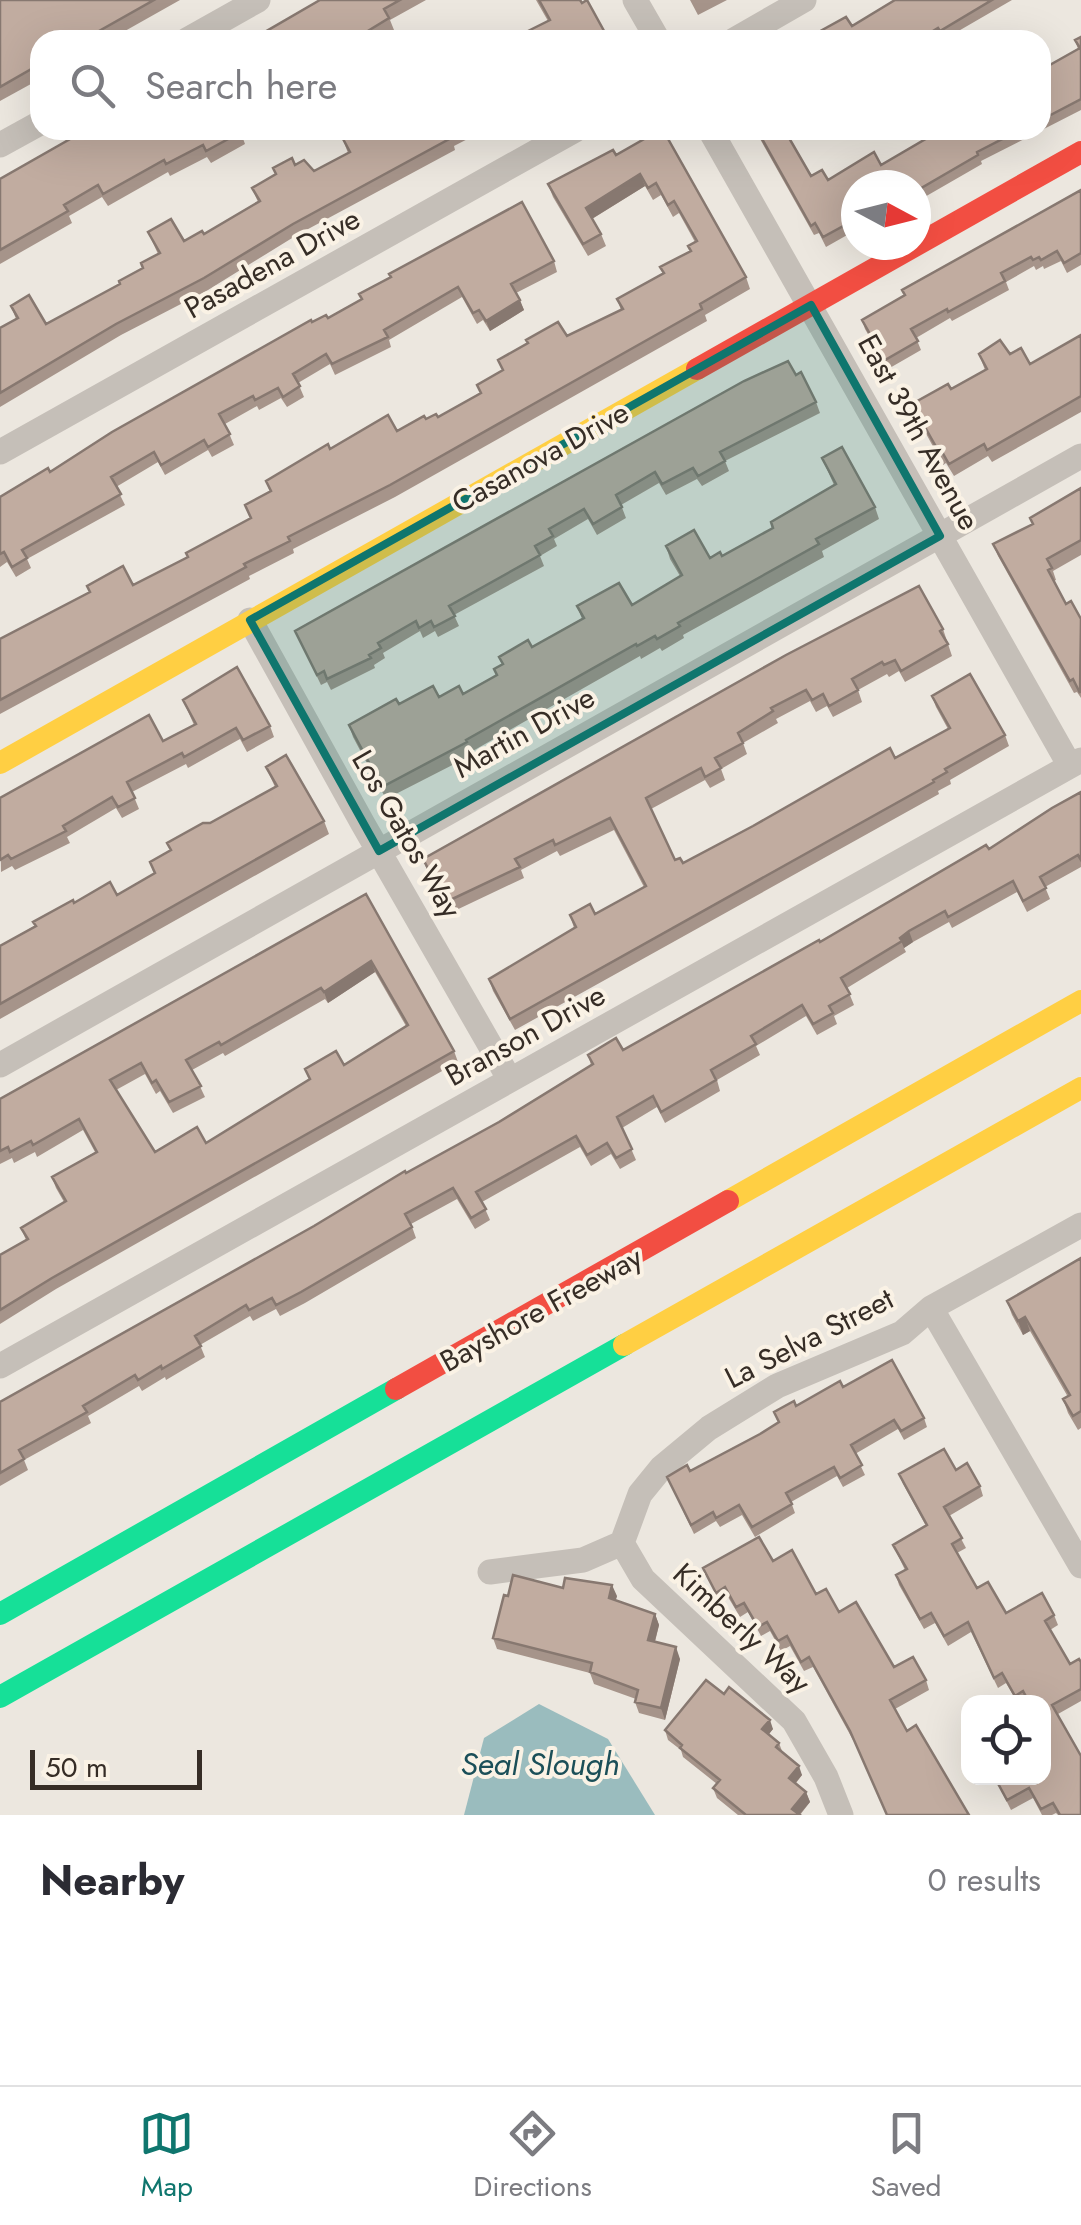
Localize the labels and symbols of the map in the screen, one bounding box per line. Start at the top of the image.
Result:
north arrow [841,170,931,260]
street label: Pasadena Drive [176,197,368,329]
street label: East 39th Avenue [847,326,991,538]
street label: Casanova Drive [444,391,636,523]
street label: Martin Drive [446,676,602,788]
street label: Los Gatos Way [342,742,473,927]
street label: Branson Drive [437,973,613,1097]
street label: Bayshore Freeway [432,1235,651,1382]
street label: La Selva Street [717,1277,901,1399]
street label: Kimberly Way [664,1553,821,1704]
water label: Seal Slough [461,1741,619,1787]
scale bar [30,1745,202,1790]

